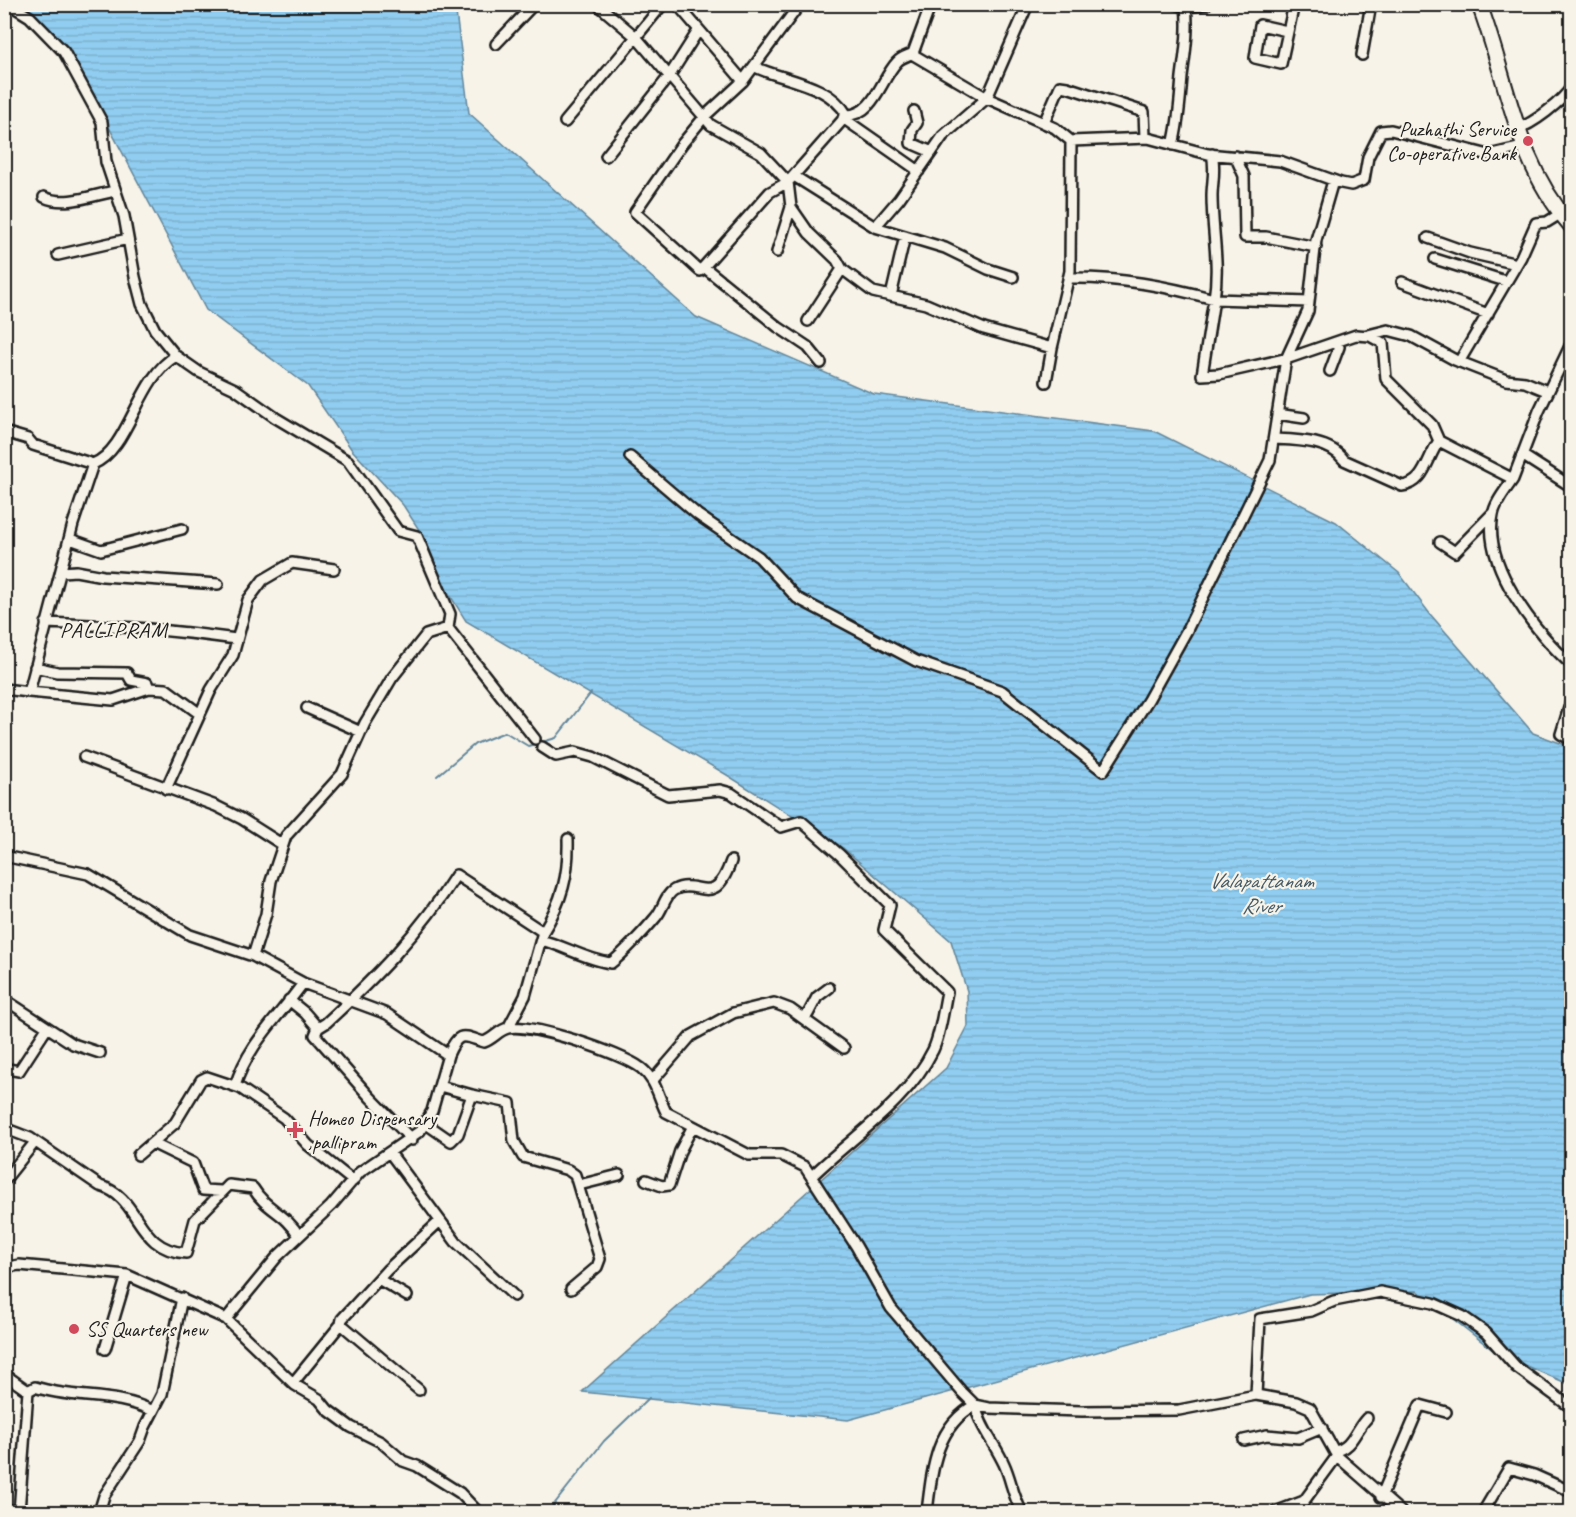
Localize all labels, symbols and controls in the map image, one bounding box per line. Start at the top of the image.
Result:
place label: Puzhathi Service Co-operative Bank [1387,116,1517,166]
marker: Puzhathi Service Co-operative Bank [1521,134,1535,148]
district label: PALLIPRAM [60,616,169,644]
water label: Valapattanam River [1209,867,1315,920]
place label: Homeo Dispensary ,pallipram [308,1105,438,1155]
marker: Homeo Dispensary ,pallipram [286,1121,304,1139]
place label: SS Quarters new [86,1316,209,1342]
marker: SS Quarters new [67,1322,81,1336]

